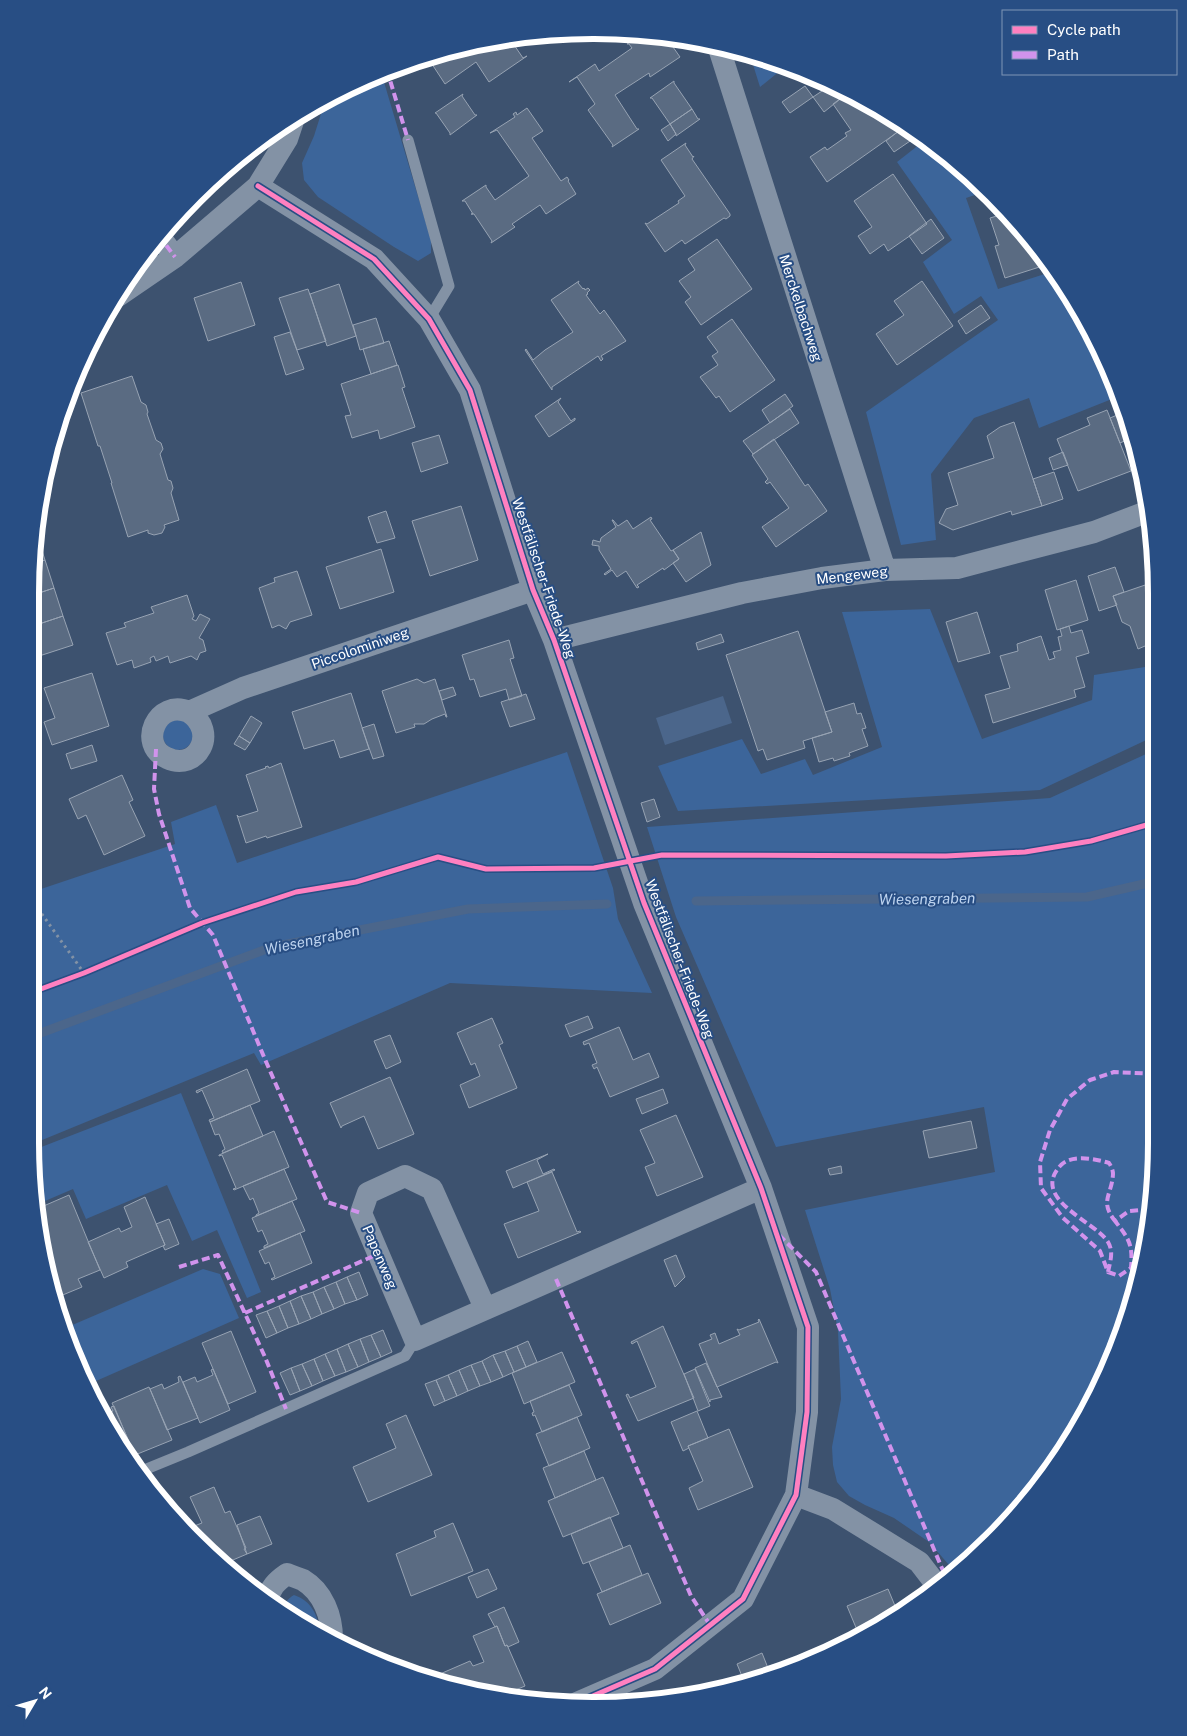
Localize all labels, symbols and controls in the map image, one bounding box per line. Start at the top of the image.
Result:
legend [1002,10,1177,75]
text: Cycle path [1047,21,1121,38]
text: Path [1047,46,1079,63]
street label: Merckelbachweg [776,253,826,364]
street label: Westfälischer-Friede-Weg [509,495,579,661]
street label: Mengeweg [815,563,889,587]
street label: Piccolominiweg [309,624,411,672]
street label: Westfälischer-Friede-Weg [642,877,718,1041]
water label: Wiesengraben [878,889,975,908]
water label: Wiesengraben [263,921,361,958]
street label: Papenweg [359,1223,401,1292]
north arrow [10,1676,60,1726]
text: N [36,1684,55,1702]

